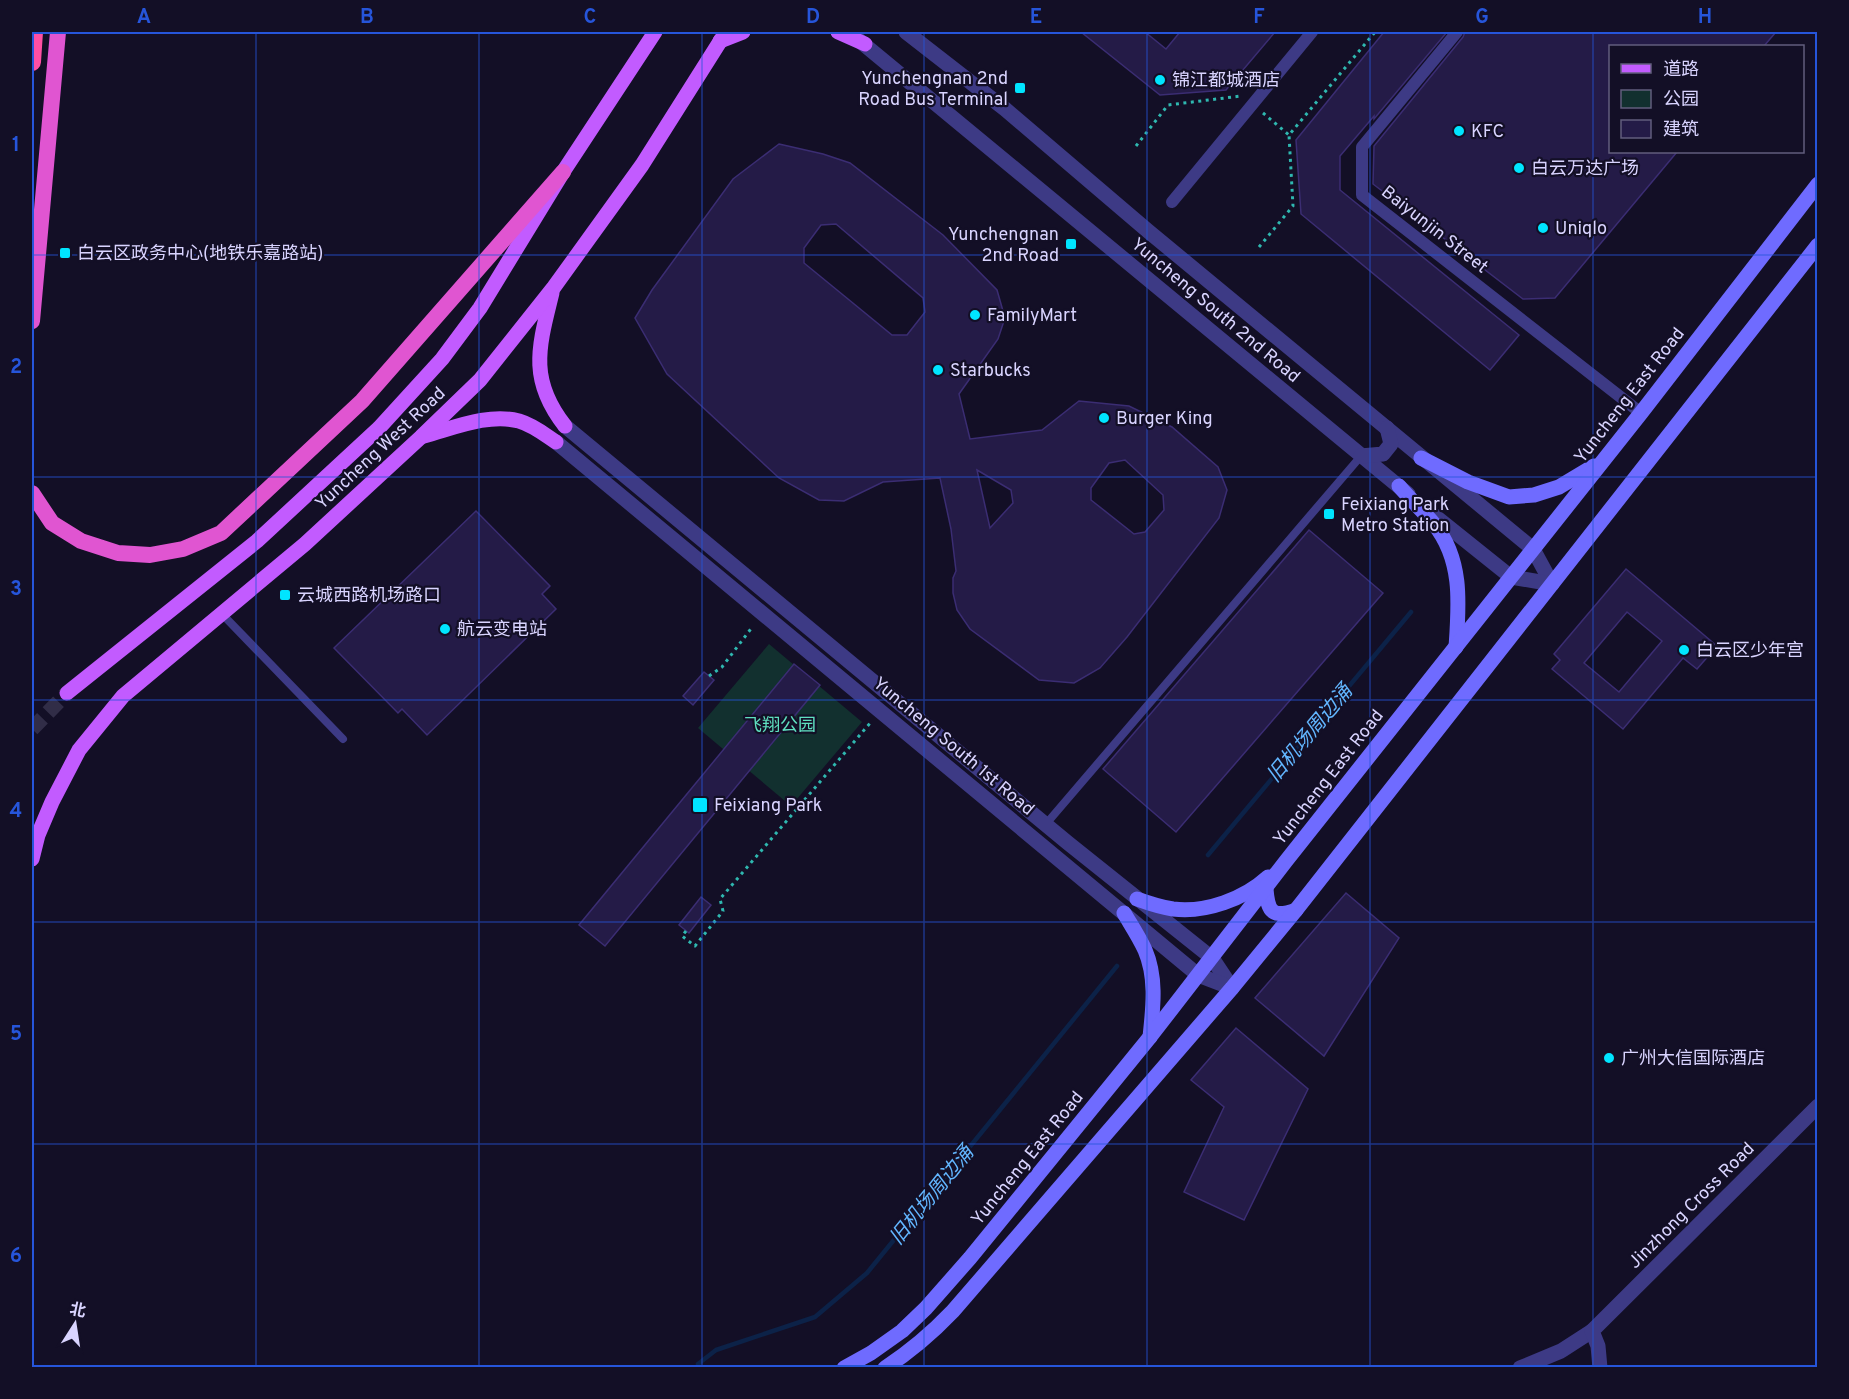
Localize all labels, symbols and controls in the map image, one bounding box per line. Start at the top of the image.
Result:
text: A [137,5,151,31]
text: B [360,5,374,31]
text: C [584,5,596,31]
text: D [806,5,820,31]
text: E [1030,5,1042,31]
text: F [1253,5,1265,31]
text: G [1475,5,1489,31]
text: H [1698,5,1712,31]
legend [1609,45,1804,153]
text: 道路 [1663,59,1699,82]
place label: Yunchengnan 2nd Road Bus Terminal [858,68,1008,112]
place label: 锦江都城酒店 [1172,70,1280,93]
marker: 锦江都城酒店 [1153,73,1167,87]
marker: Yunchengnan 2nd Road Bus Terminal [1013,81,1027,95]
text: 公园 [1663,89,1699,112]
text: 建筑 [1663,119,1699,142]
place label: KFC [1471,121,1504,144]
marker: KFC [1452,124,1466,138]
text: 1 [12,133,20,159]
place label: 白云万达广场 [1531,158,1639,181]
marker: 白云万达广场 [1512,161,1526,175]
street label: Baiyunjin Street [1376,181,1492,279]
place label: Uniqlo [1555,218,1607,241]
marker: Uniqlo [1536,221,1550,235]
place label: Yunchengnan 2nd Road [948,224,1059,268]
street label: Yuncheng South 2nd Road [1126,234,1304,389]
marker: Yunchengnan 2nd Road [1064,237,1078,251]
place label: 白云区政务中心(地铁乐嘉路站) [77,243,323,266]
marker: 白云区政务中心(地铁乐嘉路站) [58,246,72,260]
place label: FamilyMart [987,305,1077,328]
marker: FamilyMart [968,308,982,322]
street label: Yuncheng East Road [1570,323,1690,468]
text: 2 [10,355,22,381]
place label: Starbucks [950,360,1031,383]
marker: Starbucks [931,363,945,377]
street label: Yuncheng West Road [311,383,451,515]
place label: Burger King [1116,408,1213,431]
marker: Burger King [1097,411,1111,425]
place label: Feixiang Park Metro Station [1341,494,1449,538]
marker: Feixiang Park Metro Station [1322,507,1336,521]
text: 3 [10,577,22,603]
place label: 云城西路机场路口 [297,585,441,608]
marker: 云城西路机场路口 [278,588,292,602]
place label: 航云变电站 [457,619,547,642]
marker: 航云变电站 [438,622,452,636]
place label: 白云区少年宫 [1696,640,1804,663]
marker: 白云区少年宫 [1677,643,1691,657]
street label: Yuncheng South 1st Road [868,673,1039,821]
water label: 旧机场周边涌 [1262,678,1360,789]
street label: Yuncheng East Road [1269,705,1389,850]
park label: 飞翔公园 [744,715,816,738]
place label: Feixiang Park [714,795,822,818]
marker: Feixiang Park [691,796,709,814]
text: 4 [10,799,22,825]
text: 5 [10,1022,22,1048]
place label: 广州大信国际酒店 [1621,1048,1765,1071]
marker: 广州大信国际酒店 [1602,1051,1616,1065]
street label: Yuncheng East Road [967,1087,1089,1231]
street label: Jinzhong Cross Road [1624,1138,1760,1274]
water label: 旧机场周边涌 [885,1140,982,1251]
text: 6 [10,1244,22,1270]
north arrow [45,1294,105,1354]
text: 北 [68,1300,88,1323]

